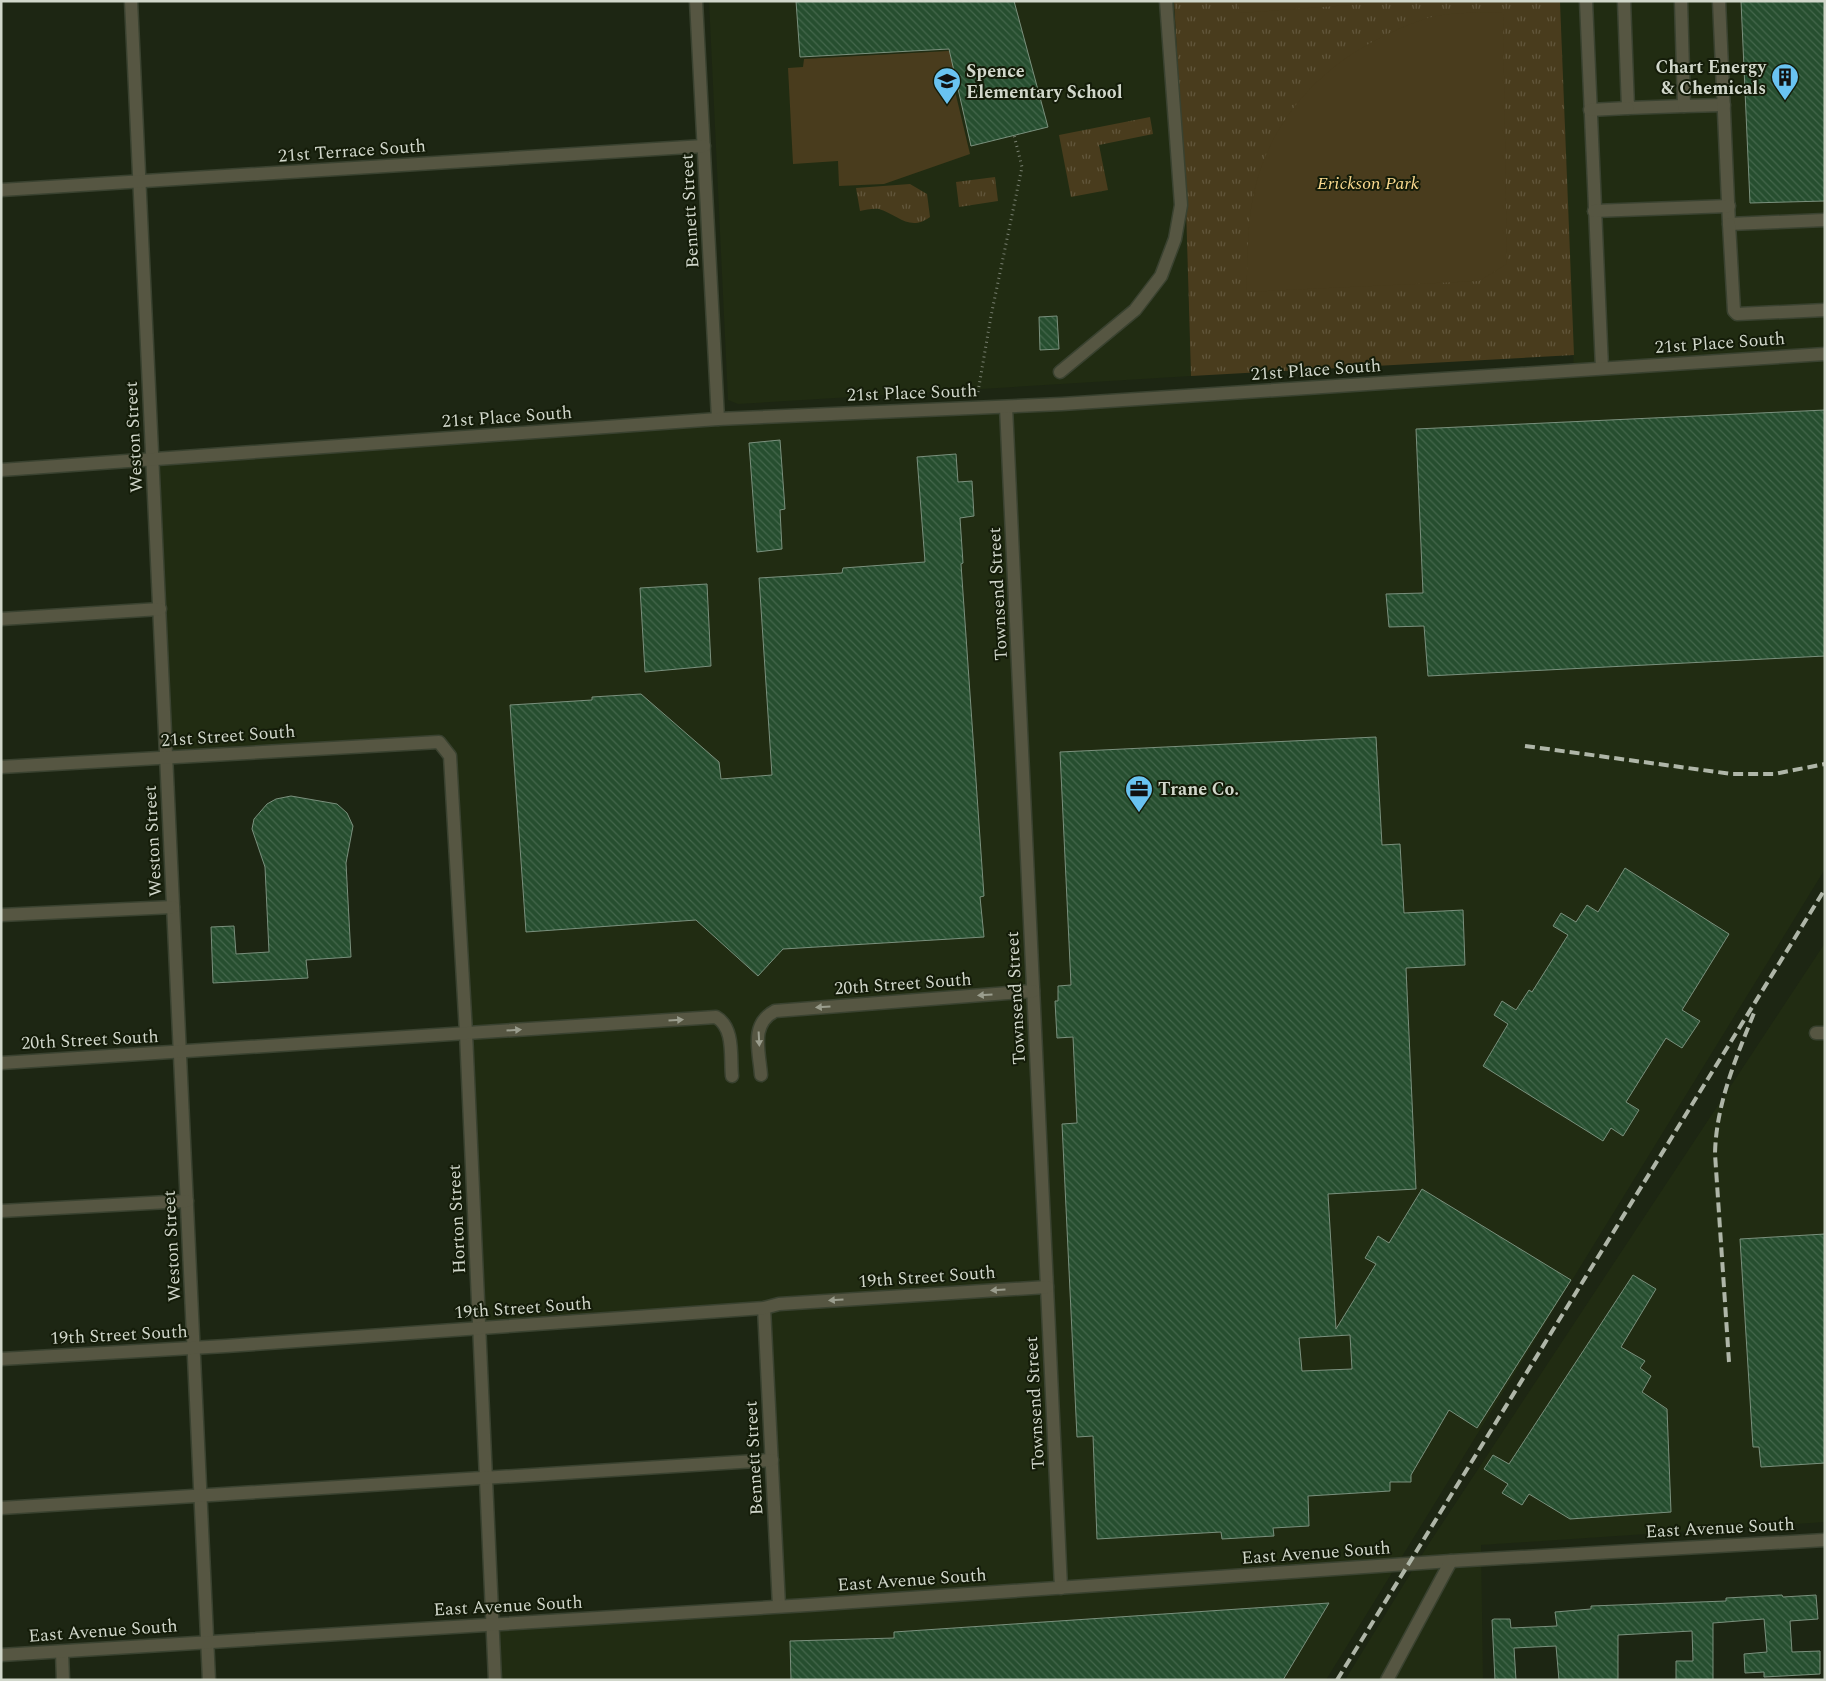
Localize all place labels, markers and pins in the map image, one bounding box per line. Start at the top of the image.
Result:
place label: Chart Energy & Chemicals [1655,54,1767,102]
place label: Spence Elementary School [966,58,1123,106]
building icon: Chart Energy & Chemicals [1770,62,1800,101]
school or university icon: Spence Elementary School [932,66,962,105]
office icon: Trane Co. [1124,774,1154,813]
place label: Trane Co. [1158,776,1239,803]

